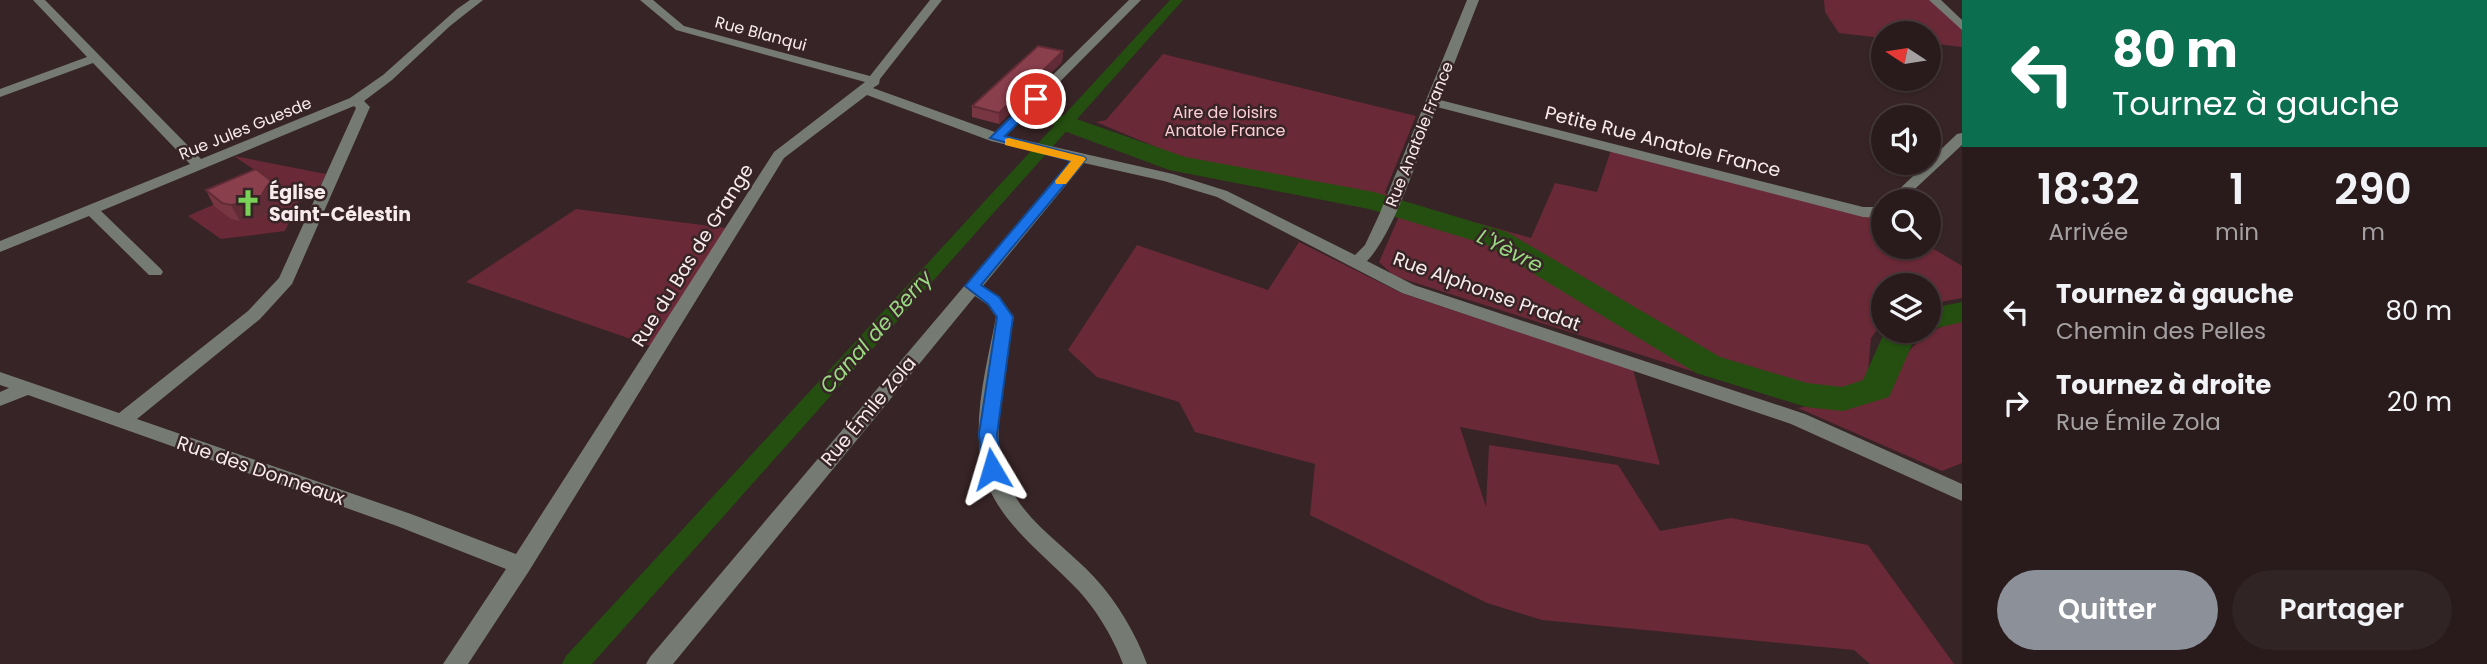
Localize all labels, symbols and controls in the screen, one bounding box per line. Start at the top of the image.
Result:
street label: Rue Blanqui [713,10,809,57]
text: 80 m [2112,16,2238,84]
north arrow [1871,21,1941,91]
map controls [1871,21,1941,343]
icon: left [1997,28,2088,119]
street label: Rue Anatole France [1380,58,1459,210]
pin [1006,69,1066,129]
icon: arrive [1017,80,1055,118]
text: Tournez à gauche [2112,81,2399,126]
street label: Rue Jules Guesde [175,91,315,166]
street label: Petite Rue Anatole France [1542,99,1784,184]
park label: Aire de loisirs Anatole France [1165,101,1285,142]
button: sound [1871,105,1941,175]
street label: Rue du Bas de Grange [625,159,760,352]
text: 18:32 [2037,160,2140,219]
text: 1 [2229,160,2245,219]
text: 290 [2334,160,2412,219]
place label: Église Saint-Célestin [269,179,411,228]
church icon: Église Saint-Célestin [233,188,263,218]
button: search [1871,189,1941,259]
text: Arrivée [2049,216,2128,248]
text: min [2215,216,2259,248]
text: m [2361,216,2385,248]
water label: L'Yèvre [1472,222,1548,279]
street label: Rue Alphonse Pradat [1389,245,1584,338]
water label: Canal de Berry [813,263,939,399]
button: layers [1871,273,1941,343]
text: Tournez à gauche [2056,276,2294,312]
icon: left [1997,293,2035,331]
text: 80 m [2386,293,2452,329]
text: Chemin des Pelles [2056,315,2266,347]
street label: Rue Émile Zola [814,351,922,472]
text: Tournez à droite [2056,367,2271,403]
icon: right [1997,384,2035,422]
text: 20 m [2387,384,2452,420]
text: Rue Émile Zola [2056,406,2221,438]
street label: Rue des Donneaux [173,429,348,512]
position arrow [955,432,1029,506]
button: Quitter [1997,570,2218,650]
button: Partager [2232,570,2452,650]

